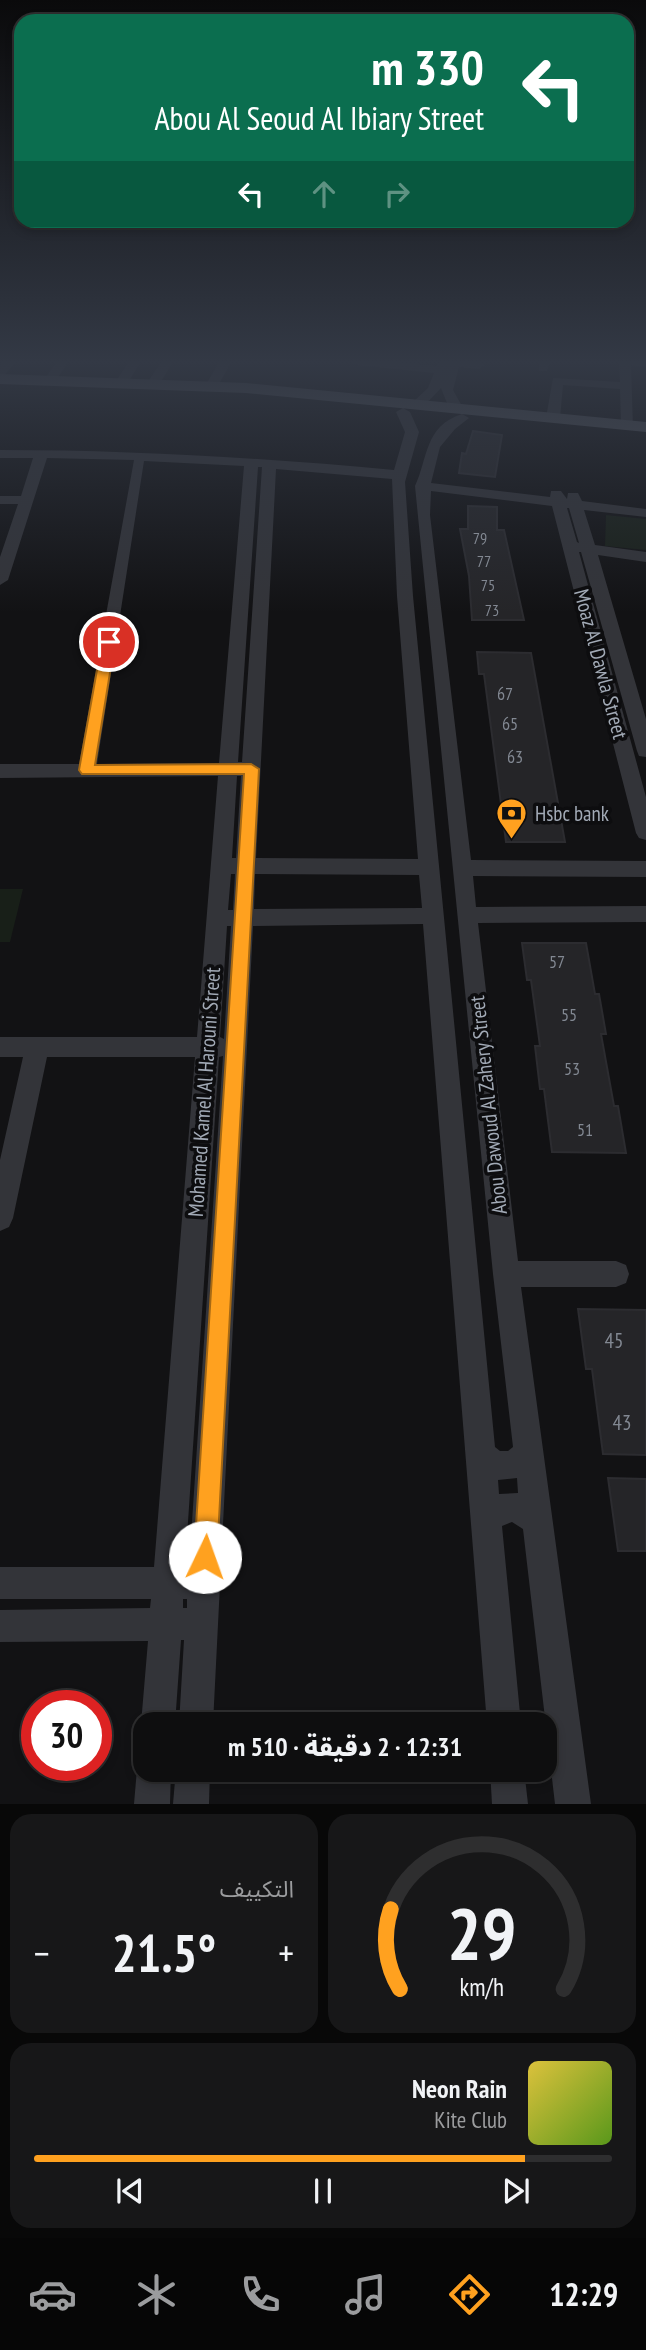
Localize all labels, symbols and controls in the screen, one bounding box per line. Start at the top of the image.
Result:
text: 330 m [371,35,484,99]
icon: left [508,42,599,133]
text: Abou Al Seoud Al Ibiary Street [154,97,484,139]
icon: left [232,175,270,213]
icon: ahead [305,175,343,213]
icon: right [378,175,416,213]
house number: 79 [473,528,487,548]
house number: 77 [477,551,491,571]
house number: 75 [481,575,495,595]
street label: Moaz Al Dawla Street [568,586,634,742]
house number: 73 [485,600,499,620]
pin [79,612,139,672]
icon: arrive [90,623,128,661]
house number: 67 [497,682,513,705]
house number: 65 [502,712,518,735]
house number: 63 [507,745,523,768]
bank icon: Hsbc bank [495,796,529,840]
place label: Hsbc bank [535,800,609,827]
house number: 57 [549,950,565,973]
street label: Mohamed Kamel Al Harouni Street [182,966,226,1218]
street label: Abou Dawoud Al Zahery Street [463,994,513,1216]
house number: 55 [561,1003,577,1026]
house number: 53 [564,1057,580,1080]
house number: 51 [577,1118,593,1141]
house number: 45 [605,1327,623,1354]
house number: 43 [613,1409,631,1436]
position arrow [168,1520,242,1594]
speed limit sign: 30 [21,1690,112,1781]
text: 12:31 · 2 دقيقة · 510 m [228,1730,462,1763]
text: التكييف [220,1874,294,1903]
text: 29 [447,1886,517,1980]
text: 21.5° [112,1919,216,1986]
text: − [34,1928,50,1977]
text: + [278,1928,294,1977]
text: km/h [460,1971,504,2003]
text: Neon Rain [412,2072,507,2105]
text: Kite Club [434,2105,507,2134]
icon: previous [111,2172,149,2210]
icon: pause [304,2172,342,2210]
icon: next [497,2172,535,2210]
icon: car [28,2270,77,2319]
icon: climate [132,2270,181,2319]
icon: phone [236,2270,285,2319]
icon: music [341,2270,390,2319]
icon: directions [445,2270,494,2319]
text: 12:29 [549,2273,618,2315]

